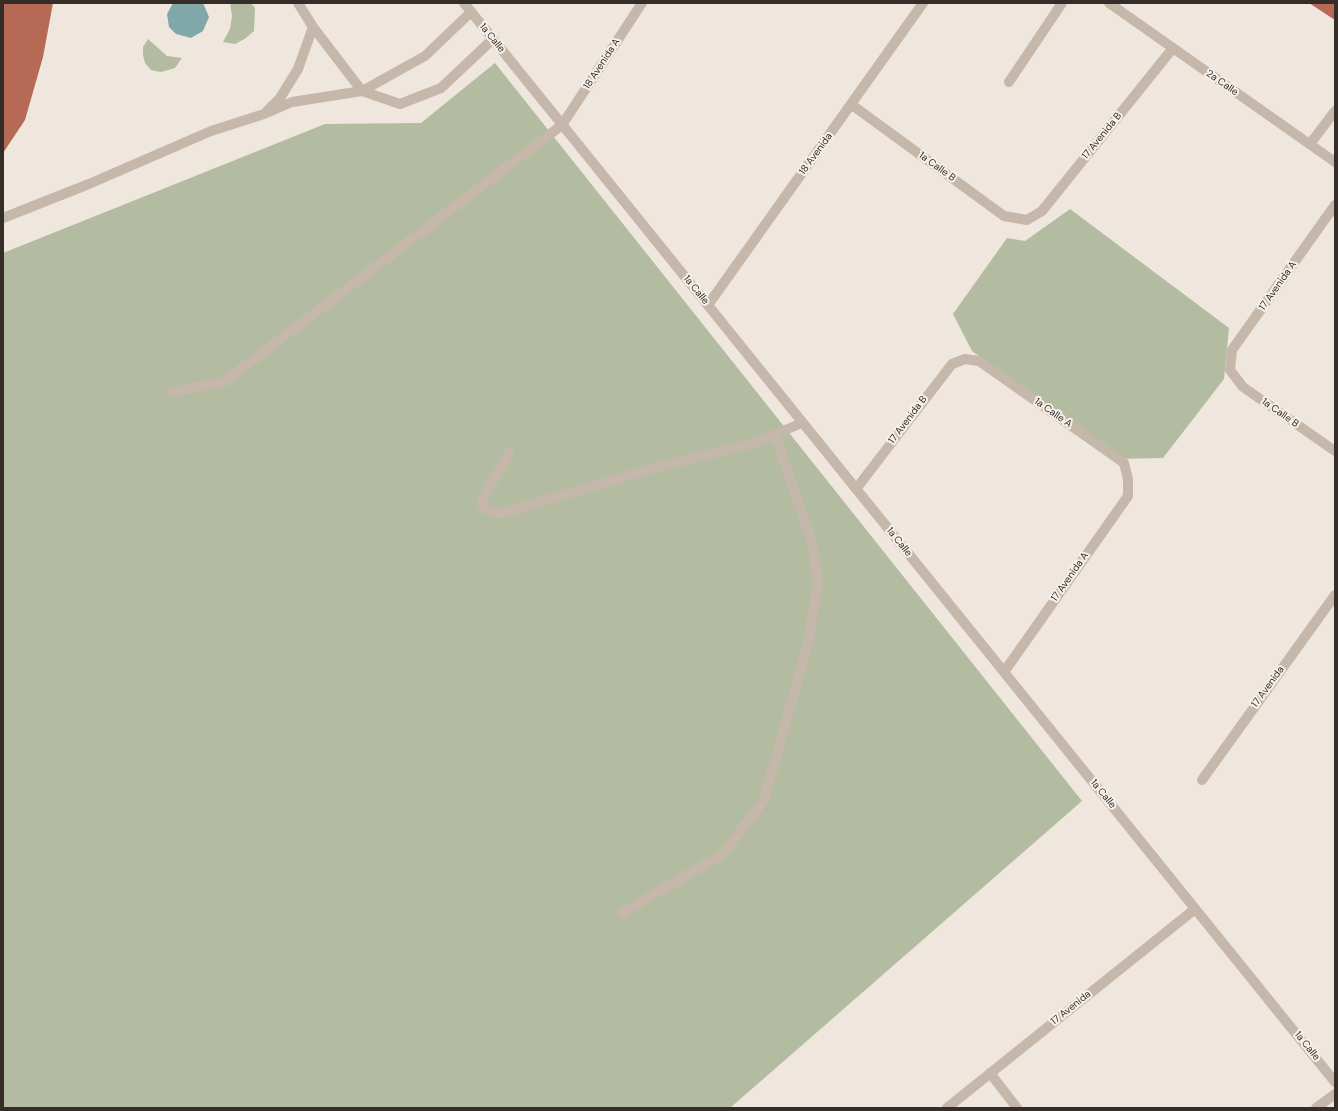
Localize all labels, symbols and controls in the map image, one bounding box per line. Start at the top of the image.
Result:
street label: 1a Calle [477,21,507,55]
street label: 18 Avenida A [581,36,623,92]
street label: 2a Calle [1204,68,1240,98]
street label: 17 Avenida B [1080,110,1124,162]
street label: 18 Avenida [797,131,835,177]
street label: 1a Calle B [916,150,958,184]
street label: 17 Avenida A [1257,259,1299,313]
street label: 1a Calle [681,273,711,307]
street label: 17 Avenida B [886,394,930,446]
street label: 1a Calle A [1032,396,1074,430]
street label: 1a Calle B [1259,396,1301,430]
street label: 1a Calle [884,525,914,559]
street label: 17 Avenida A [1049,550,1091,604]
street label: 17 Avenida [1249,664,1287,710]
street label: 1a Calle [1088,777,1118,811]
street label: 17 Avenida [1049,988,1093,1028]
street label: 1a Calle [1292,1029,1322,1063]

